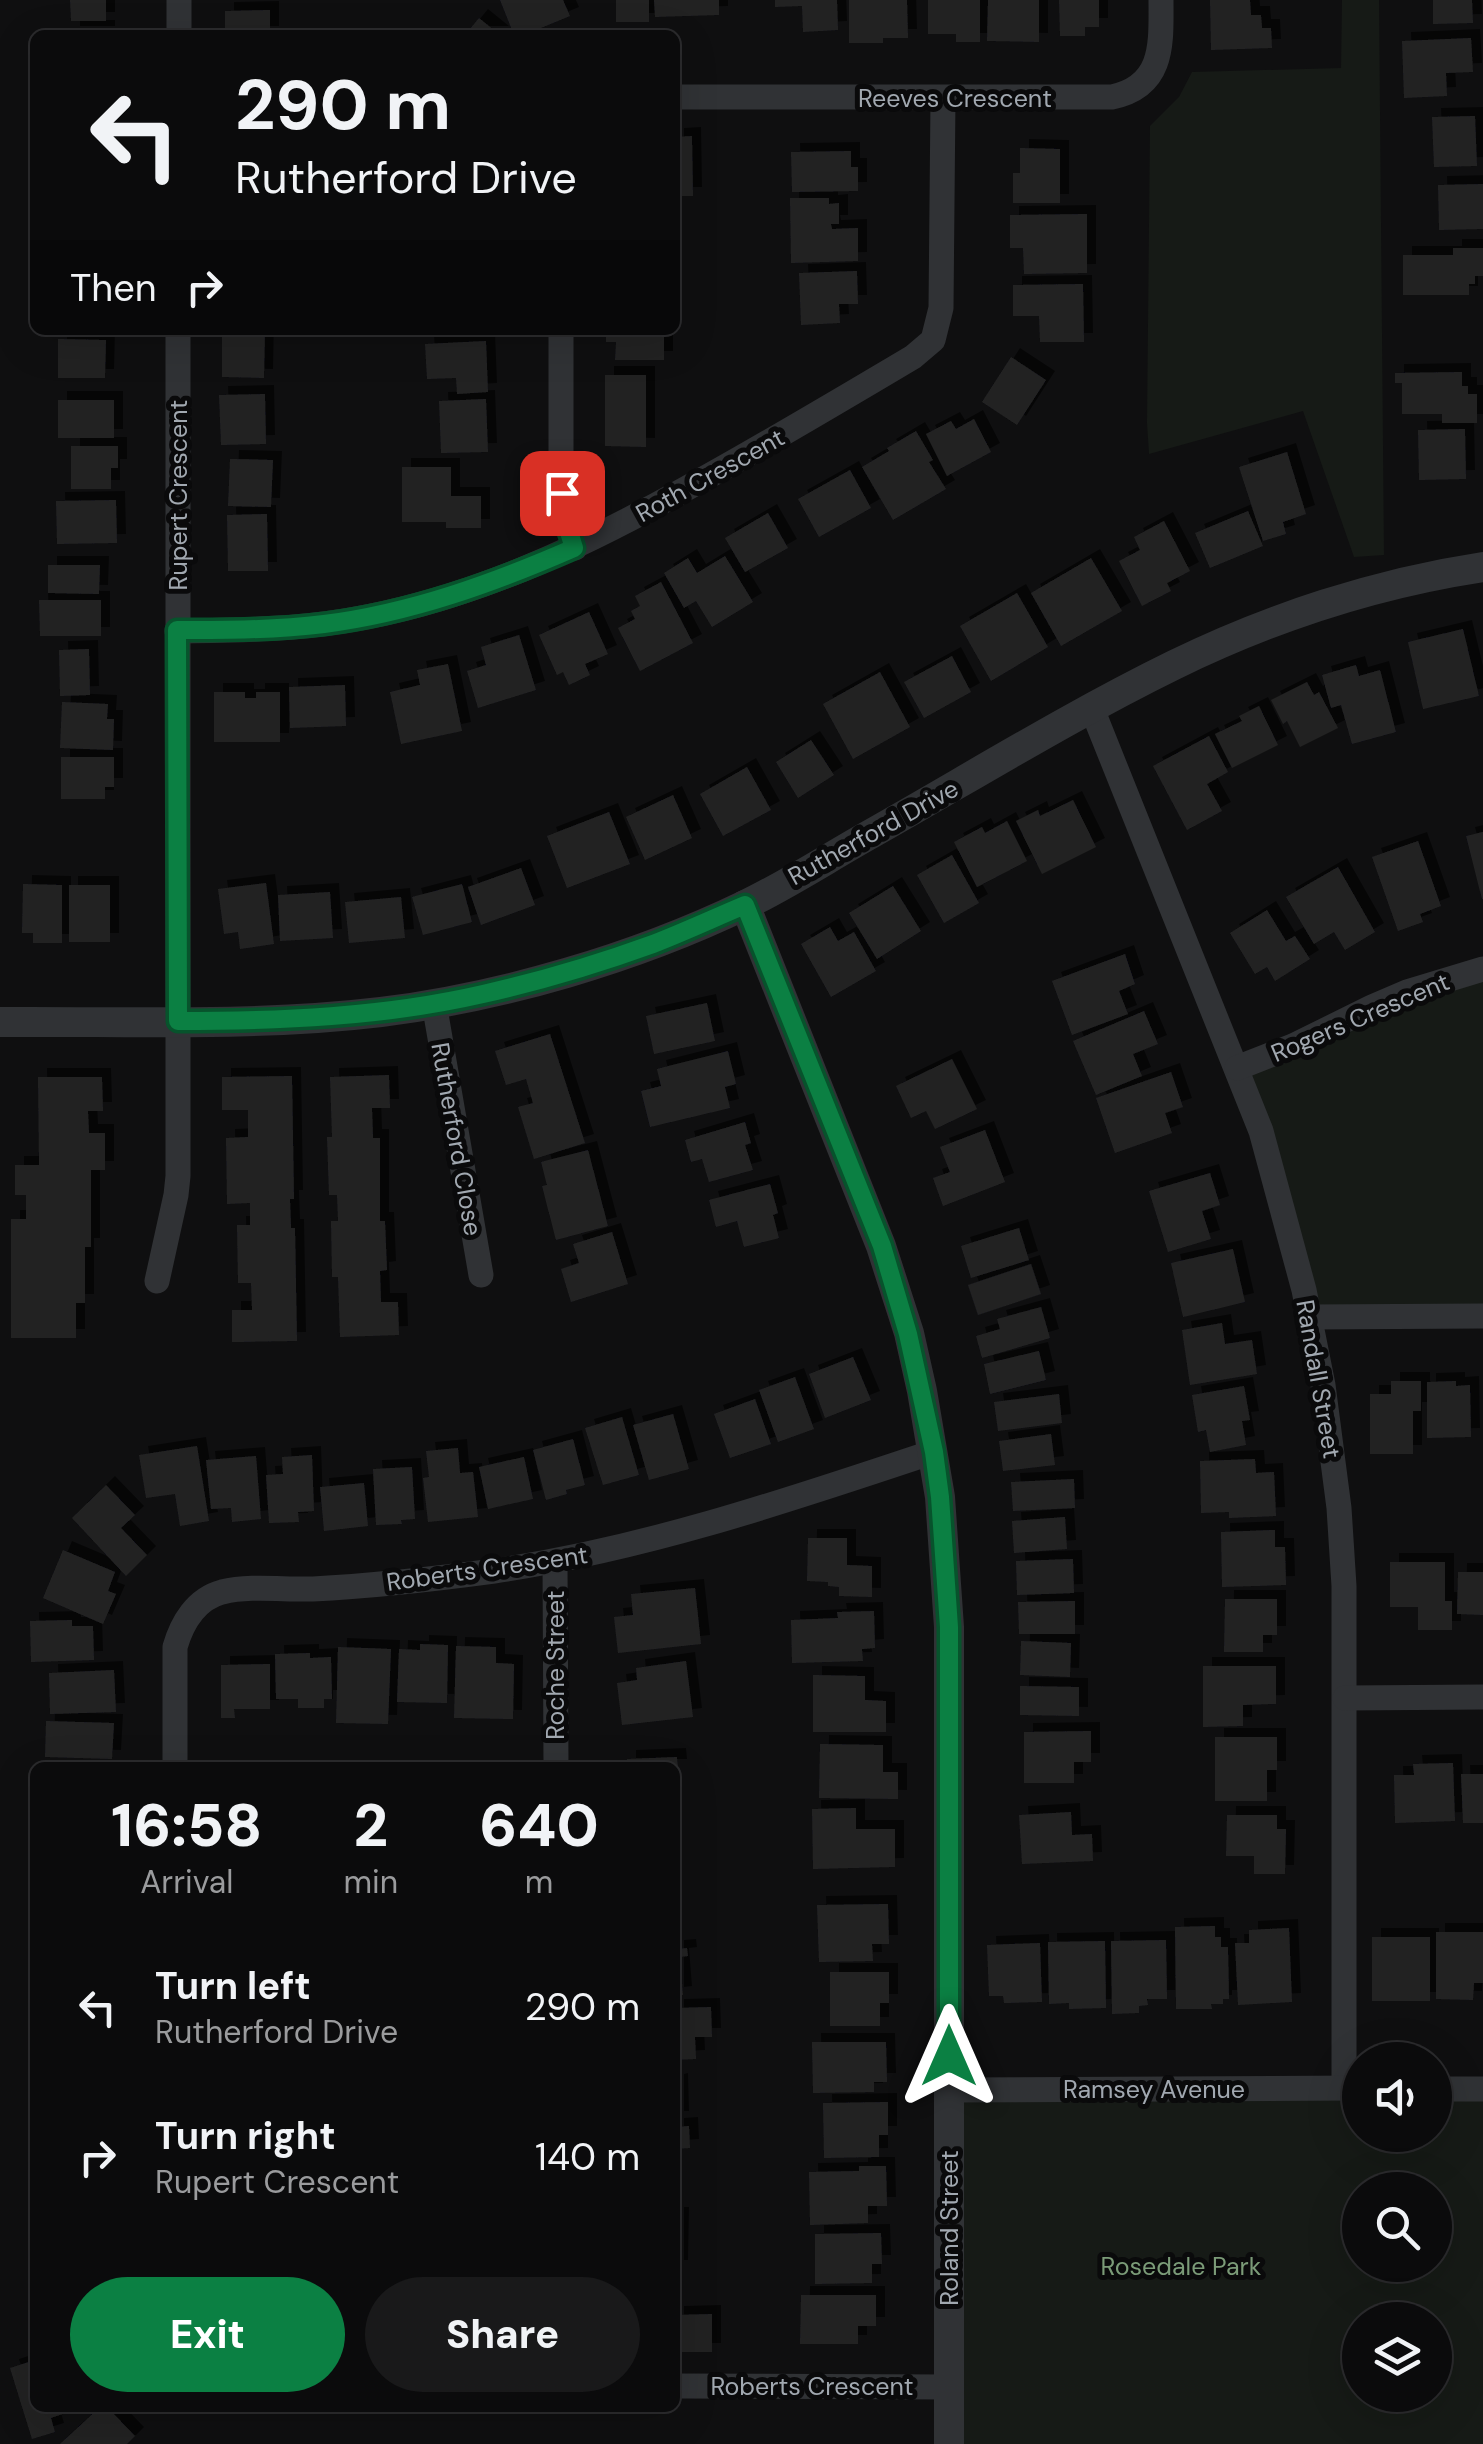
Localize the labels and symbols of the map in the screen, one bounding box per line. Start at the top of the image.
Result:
street label: Reeves Crescent [858,82,1052,115]
street label: Rupert Crescent [162,400,195,590]
street label: Roth Crescent [630,421,791,530]
pin [520,451,605,536]
street label: Rutherford Drive [782,772,964,893]
street label: Rogers Crescent [1266,965,1454,1070]
street label: Rutherford Close [423,1040,490,1238]
street label: Randall Street [1288,1297,1349,1461]
street label: Roberts Crescent [384,1538,590,1599]
street label: Roche Street [539,1590,572,1740]
position arrow [897,2004,1001,2108]
street label: Ramsey Avenue [1063,2073,1245,2106]
street label: Roland Street [933,2150,966,2306]
park label: Rosedale Park [1101,2250,1262,2283]
street label: Roberts Crescent [710,2370,914,2403]

